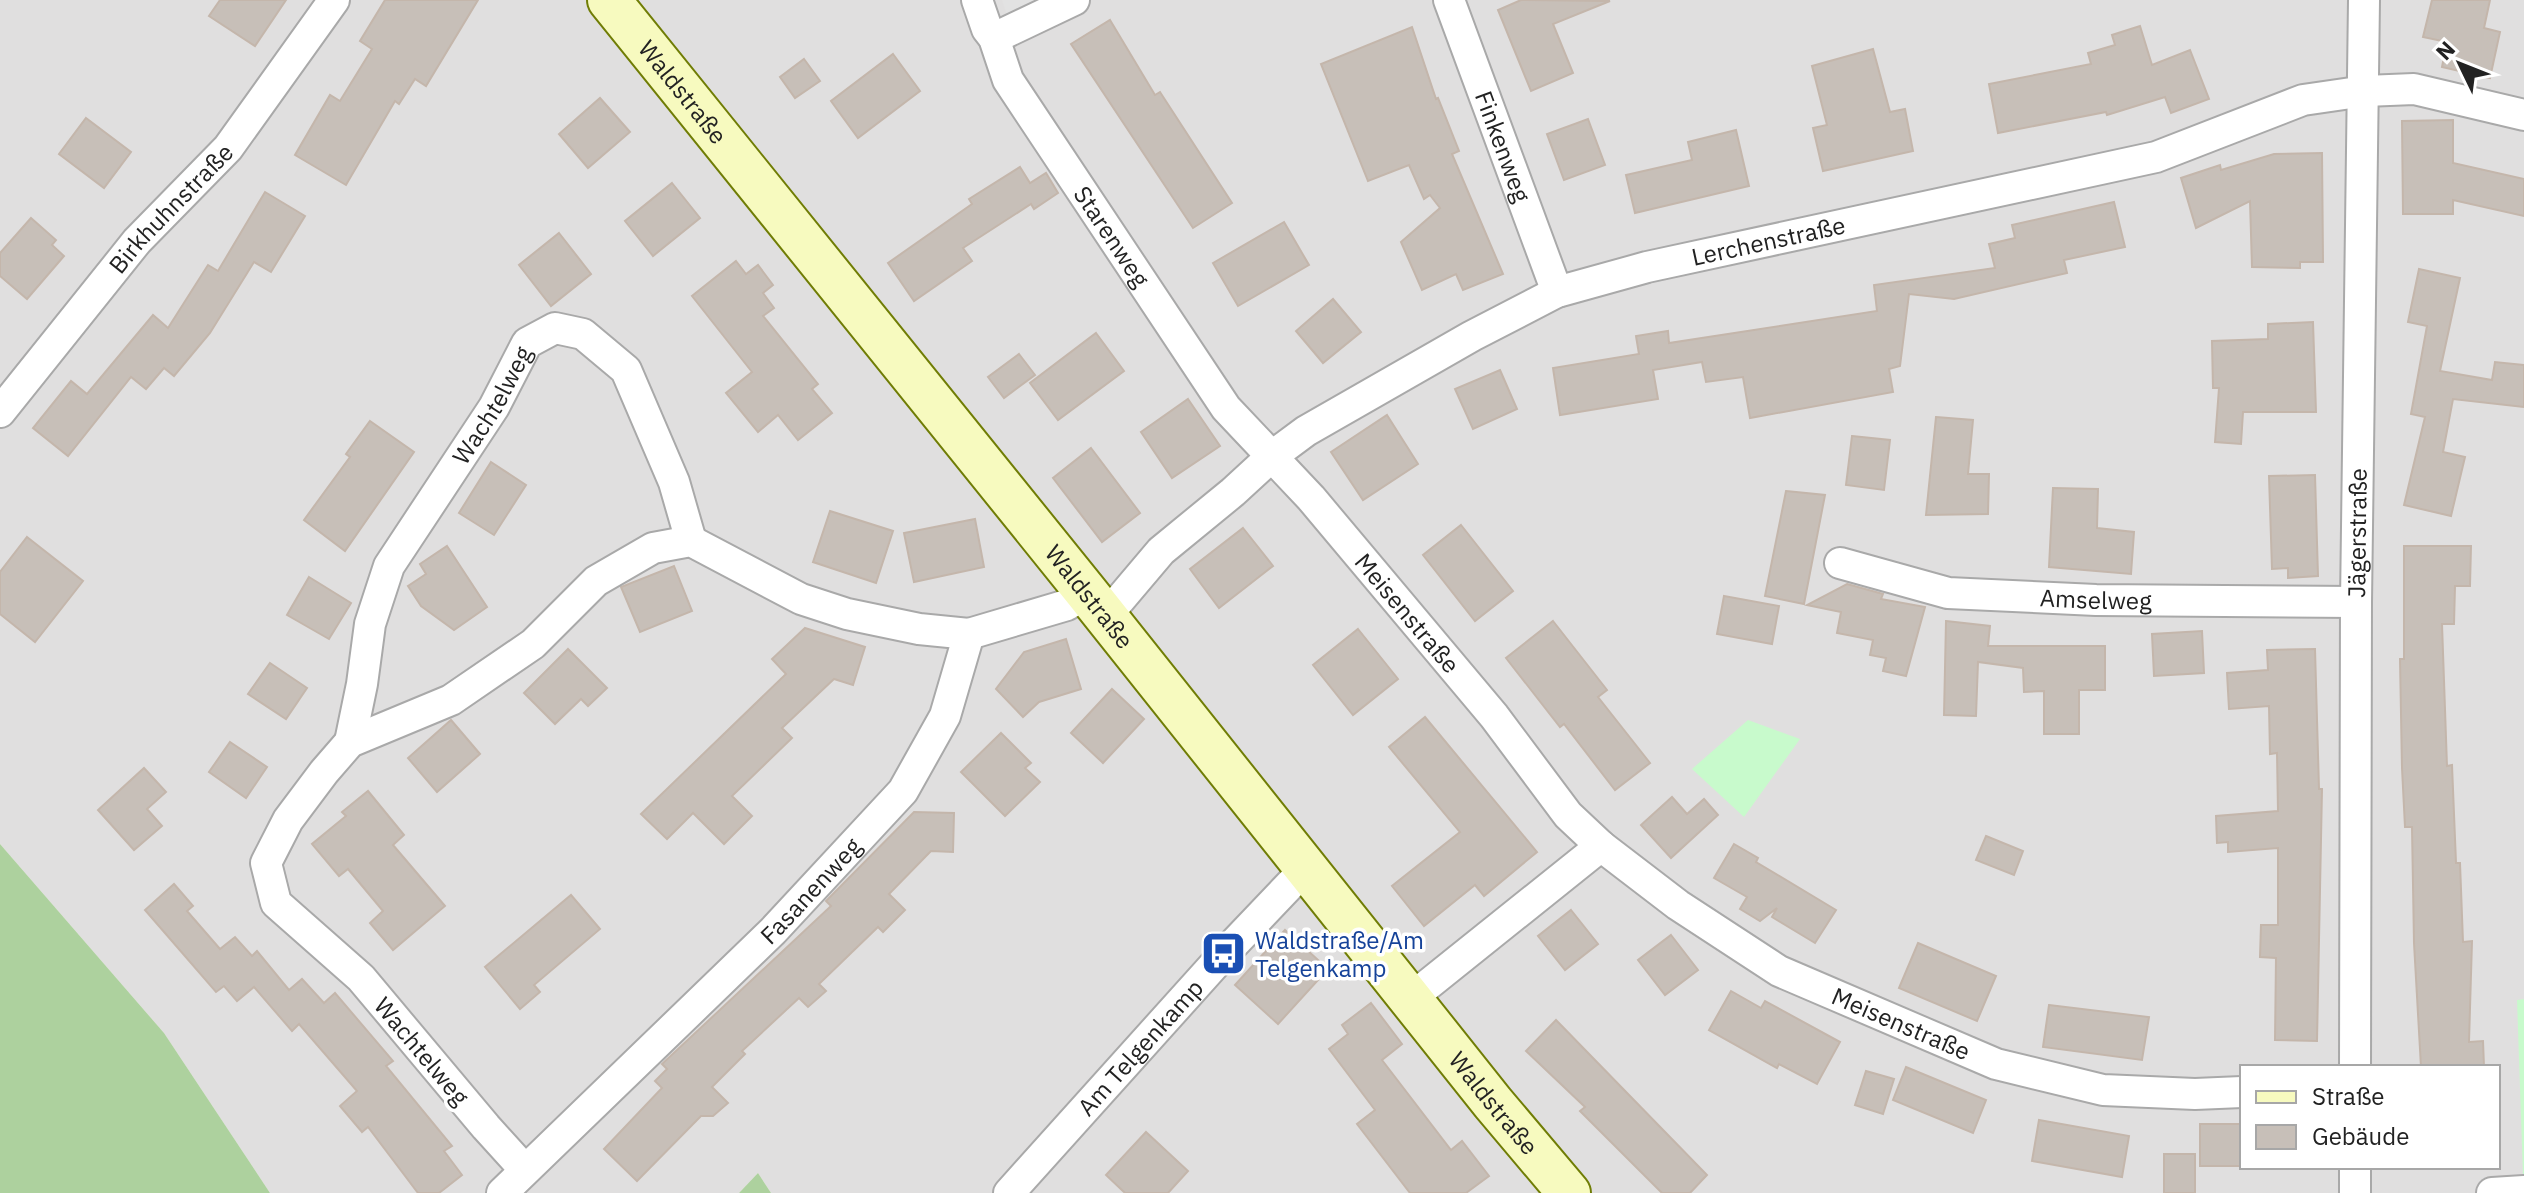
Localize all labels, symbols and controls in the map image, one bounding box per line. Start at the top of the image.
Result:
north arrow [2420,24,2500,104]
street label: Waldstraße [632,33,735,150]
text: N [2429,34,2461,66]
street label: Finkenweg [1468,86,1538,207]
street label: Birkhuhnstraße [101,136,240,280]
street label: Starenweg [1067,180,1157,293]
street label: Lerchenstraße [1689,209,1848,273]
street label: Wachtelweg [445,340,539,470]
street label: Jägerstraße [2340,468,2374,598]
street label: Waldstraße [1038,538,1141,655]
street label: Meisenstraße [1348,546,1467,680]
street label: Amselweg [2039,581,2152,616]
street label: Fasanenweg [753,830,868,951]
place label: Waldstraße/Am Telgenkamp [1255,924,1424,984]
bus stop icon: Waldstraße/Am Telgenkamp [1200,930,1248,978]
street label: Am Telgenkamp [1070,972,1210,1122]
street label: Meisenstraße [1827,980,1975,1067]
street label: Wachtelweg [367,990,477,1112]
street label: Waldstraße [1442,1045,1546,1161]
legend [2240,1065,2500,1169]
text: Straße [2312,1080,2384,1112]
text: Gebäude [2312,1120,2409,1152]

